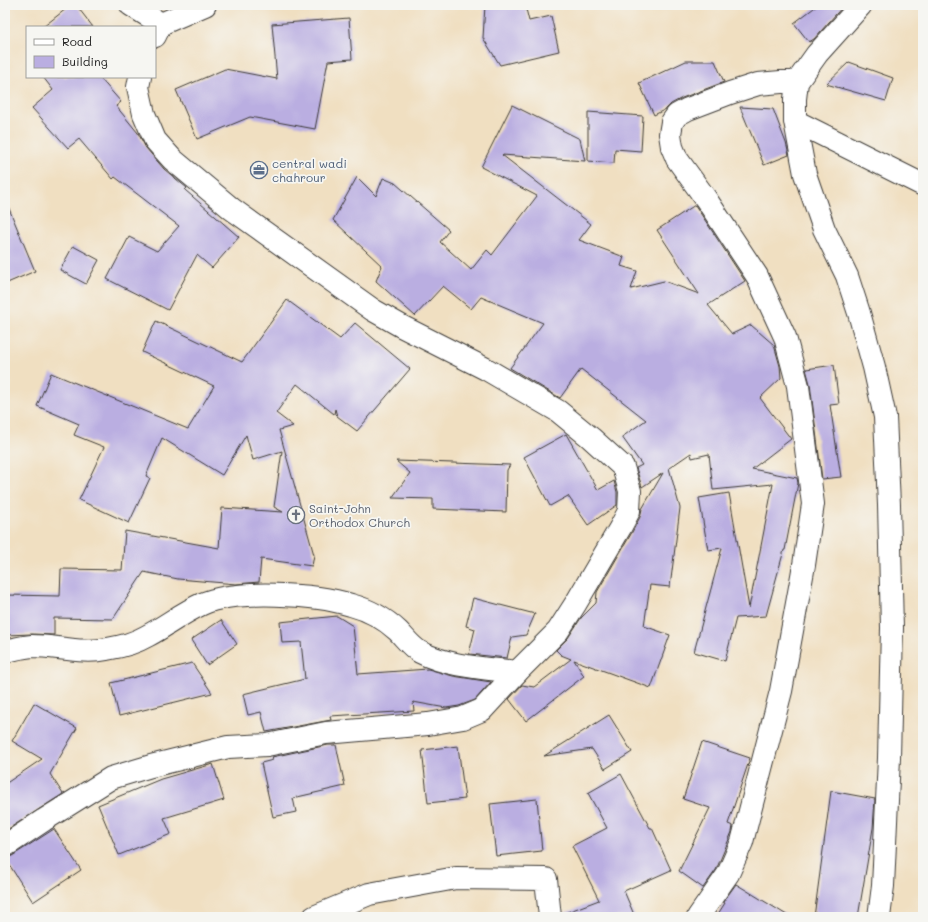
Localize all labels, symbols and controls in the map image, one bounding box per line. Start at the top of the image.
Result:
legend [26,26,156,78]
text: Road [62,33,92,49]
text: Building [62,53,108,69]
place label: central wadi chahrour [272,155,347,185]
office icon: central wadi chahrour [249,160,269,180]
place label: Saint-John Orthodox Church [309,500,410,530]
church icon: Saint-John Orthodox Church [286,505,306,525]

